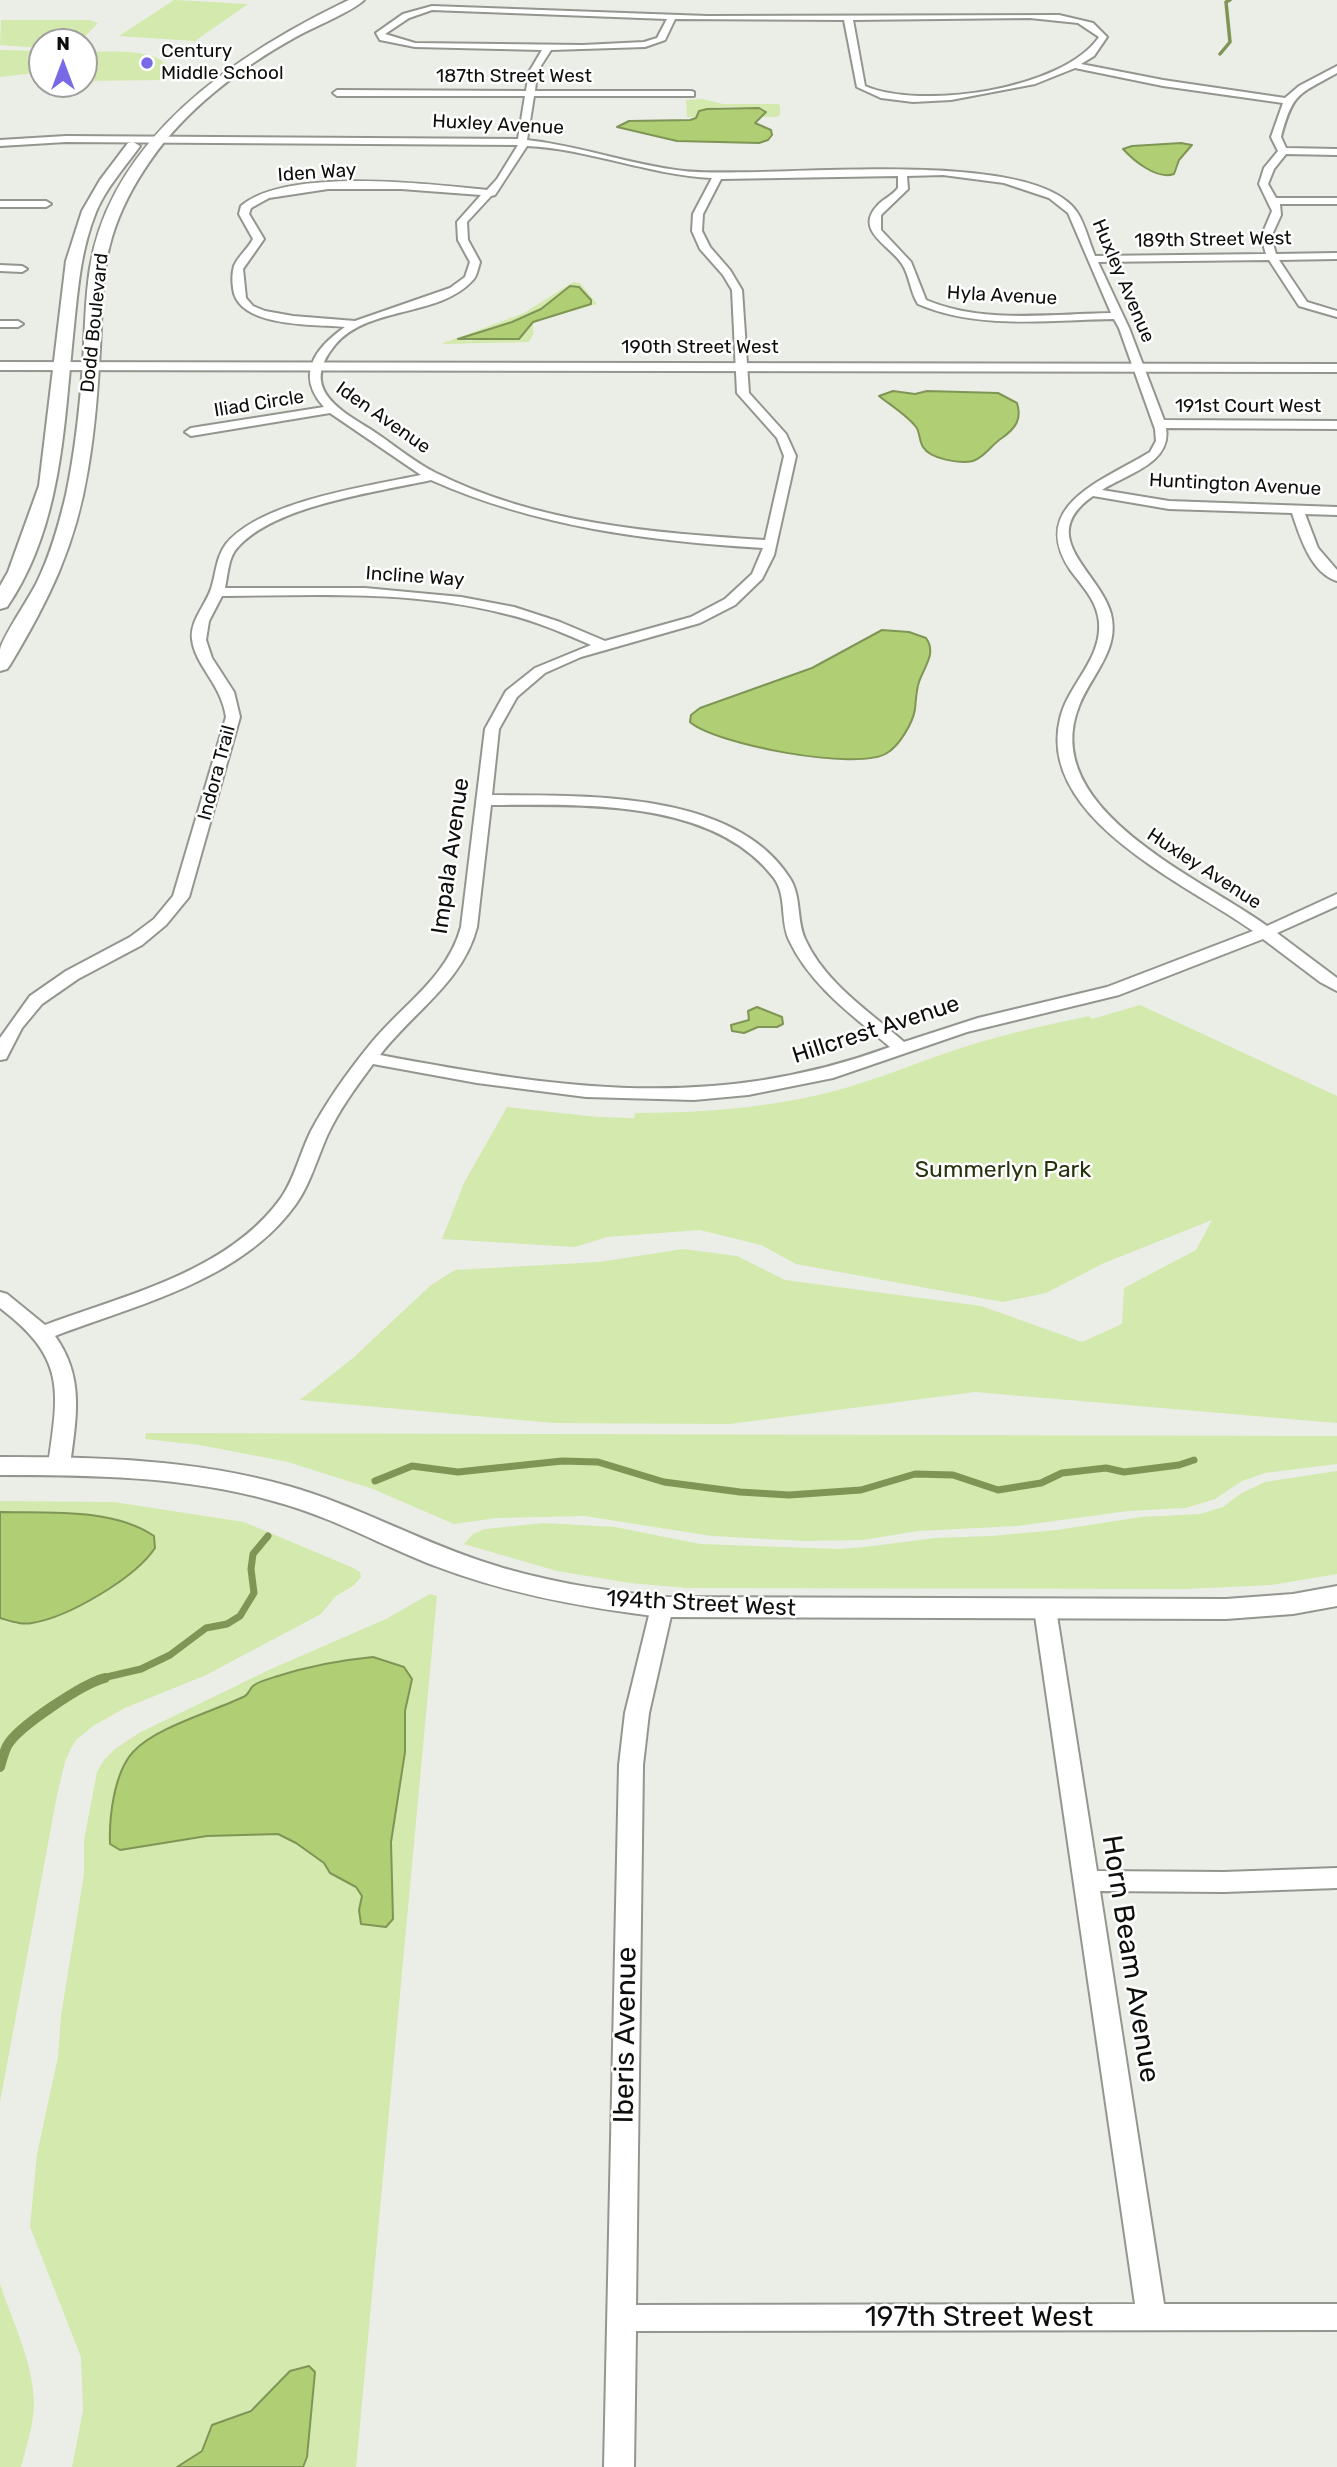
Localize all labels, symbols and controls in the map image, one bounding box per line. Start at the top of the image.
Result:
north arrow [28,28,98,98]
text: N [56,32,70,55]
place label: Century Middle School [161,41,284,85]
marker: Century Middle School [139,55,155,71]
street label: 187th Street West [436,66,592,88]
street label: Huxley Avenue [432,110,564,140]
street label: Iden Way [277,159,357,187]
street label: Huxley Avenue [1087,216,1159,346]
street label: 189th Street West [1134,227,1292,253]
street label: Dodd Boulevard [76,252,114,394]
street label: Hyla Avenue [946,282,1058,310]
street label: 190th Street West [621,337,779,359]
street label: Iden Avenue [331,377,435,459]
street label: Iliad Circle [212,386,306,422]
street label: 191st Court West [1175,396,1321,418]
street label: Huntington Avenue [1148,469,1322,501]
street label: Incline Way [365,562,465,592]
street label: Indora Trail [193,723,241,823]
street label: Impala Avenue [426,776,476,936]
street label: Huxley Avenue [1143,824,1265,914]
street label: Hillcrest Avenue [789,990,963,1070]
park label: Summerlyn Park [915,1156,1091,1184]
street label: 194th Street West [606,1585,796,1623]
street label: Horn Beam Avenue [1094,1833,1166,2085]
street label: Iberis Avenue [608,1946,644,2124]
street label: 197th Street West [865,2301,1093,2335]

